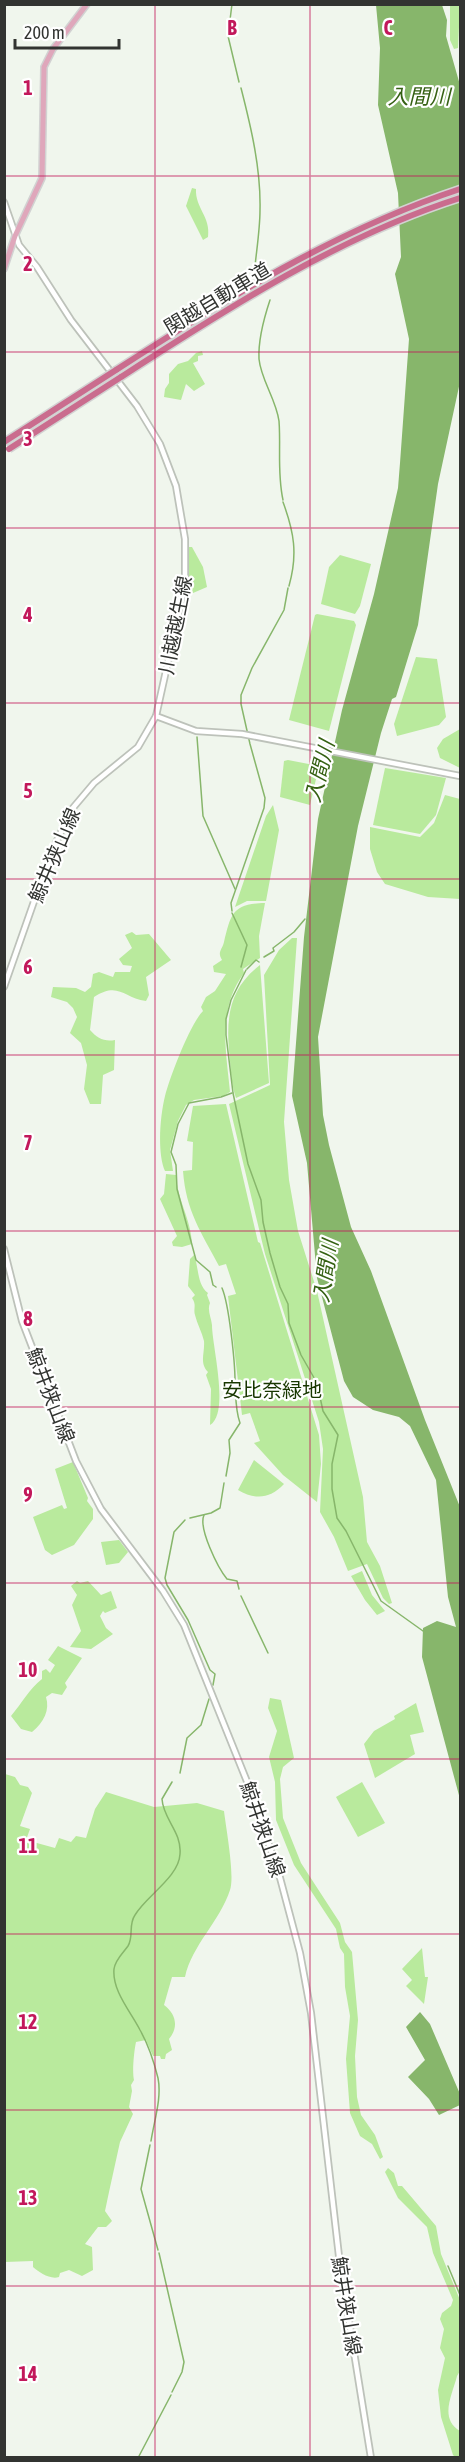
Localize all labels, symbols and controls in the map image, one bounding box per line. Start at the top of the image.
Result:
scale bar [15,12,118,50]
text: B [227,16,237,39]
text: C [384,16,393,39]
text: 200 m [24,22,65,43]
text: 1 [23,76,33,99]
water label: 入間川 [388,84,452,108]
text: 2 [23,252,33,275]
street label: 関越自動車道 [160,257,274,339]
text: 3 [23,427,33,450]
street label: 川越越生線 [154,574,196,676]
text: 4 [22,603,33,626]
water label: 入間川 [300,736,339,804]
text: 5 [23,779,33,802]
street label: 鯨井狭山線 [24,804,84,906]
text: 6 [23,955,33,978]
text: 7 [23,1131,33,1154]
water label: 入間川 [308,1236,342,1304]
text: 8 [23,1307,33,1330]
street label: 鯨井狭山線 [22,1344,80,1446]
park label: 安比奈緑地 [222,1378,322,1401]
text: 9 [23,1483,33,1506]
text: 10 [19,1658,37,1681]
street label: 鯨井狭山線 [236,1778,290,1880]
text: 11 [19,1834,37,1857]
text: 12 [19,2010,37,2033]
text: 13 [19,2186,37,2209]
street label: 鯨井狭山線 [328,2255,366,2357]
text: 14 [19,2362,37,2385]

